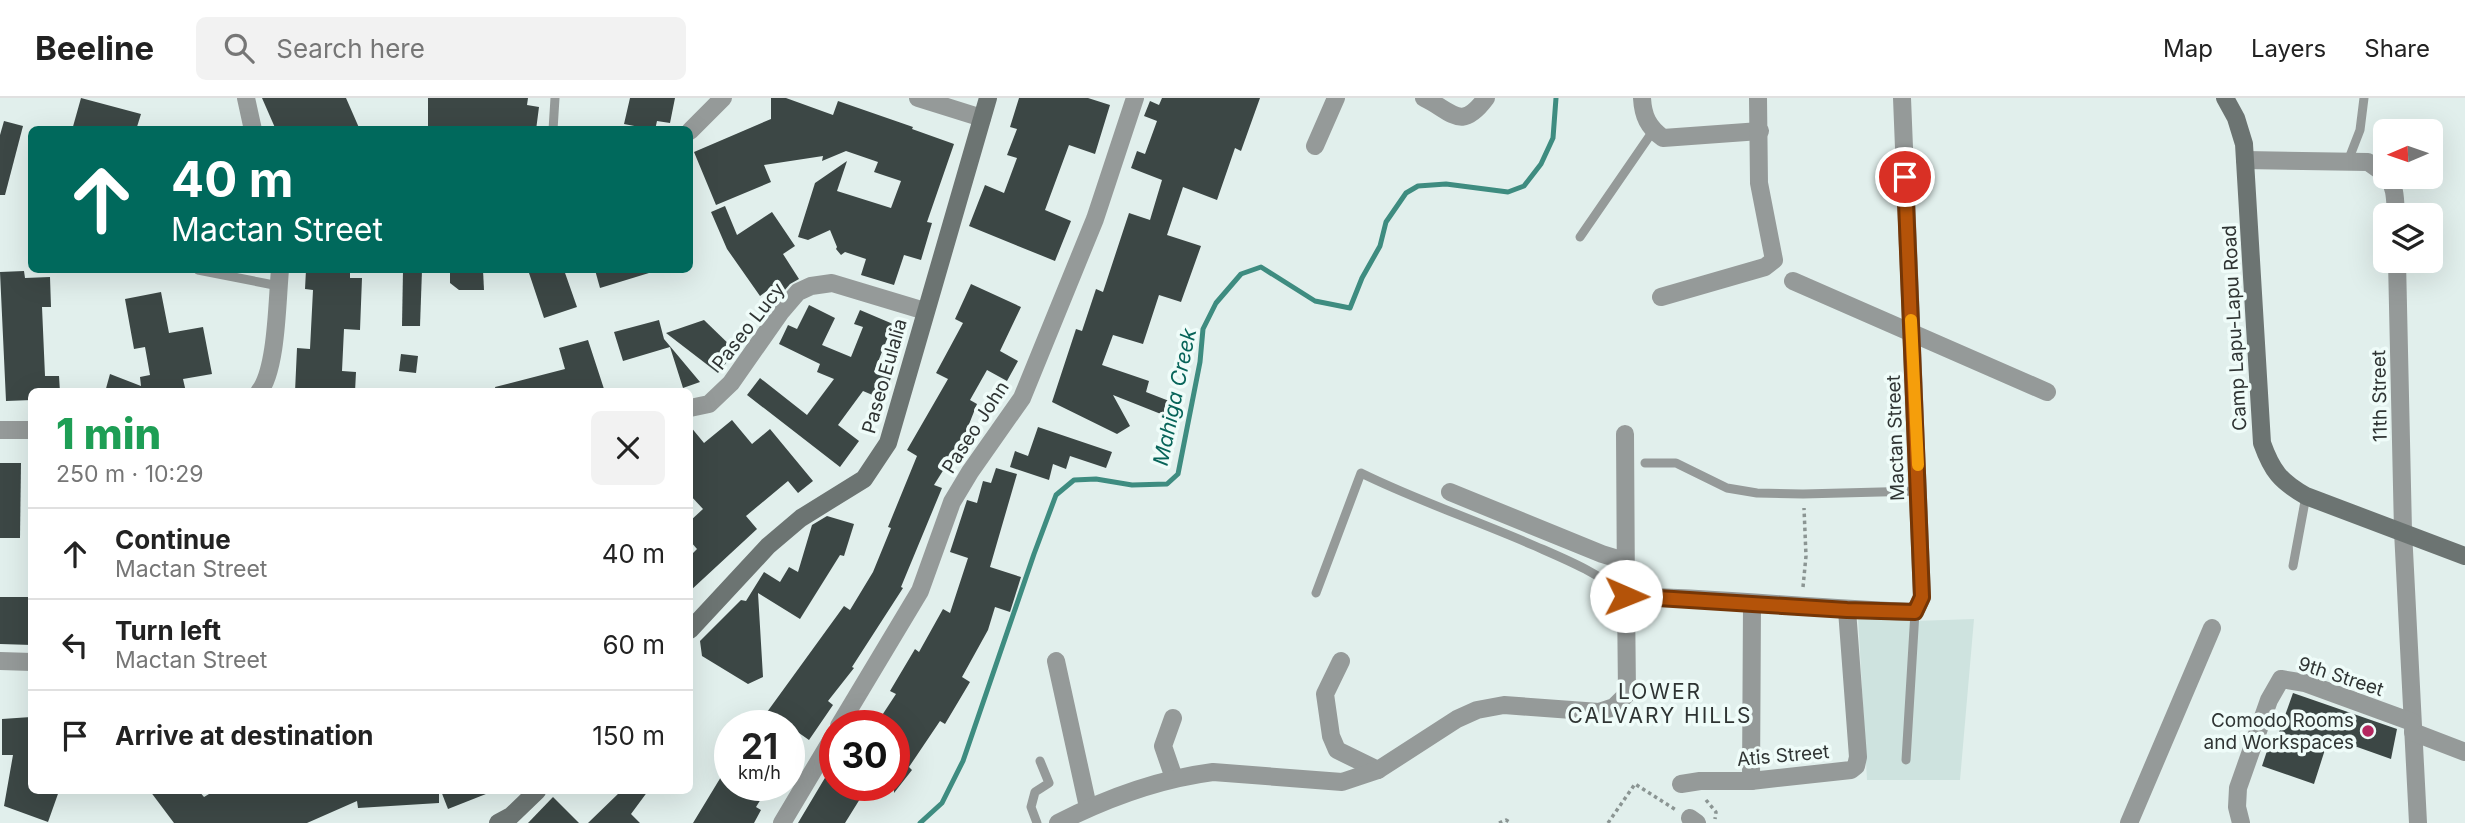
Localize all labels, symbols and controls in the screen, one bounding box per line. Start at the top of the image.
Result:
search box [196,17,686,80]
text: Beeline [35,28,154,68]
icon: search [220,29,258,67]
text: Search here [276,33,425,64]
text: Map [2163,34,2213,63]
text: Layers [2251,34,2326,63]
text: Share [2364,34,2430,63]
north arrow [2373,119,2443,189]
map controls [2373,119,2443,273]
pin [1875,147,1935,207]
text: 40 m [171,150,294,209]
icon: ahead [56,154,147,245]
icon: arrive [1886,158,1924,196]
button: layers [2373,203,2443,273]
text: Mactan Street [171,210,383,249]
street label: Camp Lapu-Lapu Road [2218,225,2251,431]
street label: Paseo Lucy [707,278,790,374]
street label: Paseo Eulalia [857,316,912,436]
water label: Mahiga Creek [1148,326,1201,468]
street label: 11th Street [2367,350,2392,442]
street label: Mactan Street [1882,375,1909,501]
street label: Paseo John [937,377,1014,478]
text: 1 min [56,408,161,459]
button: close [591,411,665,485]
text: 250 m · 10:29 [56,460,203,488]
text: Continue [115,524,231,555]
icon: ahead [56,535,94,573]
text: 40 m [602,538,665,569]
text: Mactan Street [115,555,267,583]
position arrow [1589,559,1663,633]
text: Turn left [115,615,221,646]
icon: left [56,626,94,664]
text: 60 m [602,629,665,660]
text: Mactan Street [115,646,267,674]
street label: 9th Street [2295,652,2386,701]
district label: LOWER CALVARY HILLS [1567,679,1753,728]
place label: Comodo Rooms and Workspaces [2204,709,2354,754]
speed limit sign: 30 [819,710,910,801]
icon: arrive [56,717,94,755]
text: Arrive at destination [115,720,374,751]
text: 150 m [592,720,665,751]
marker: Comodo Rooms and Workspaces [2360,723,2376,739]
text: 21 [741,725,778,767]
street label: Atis Street [1736,740,1830,771]
text: km/h [738,762,781,783]

